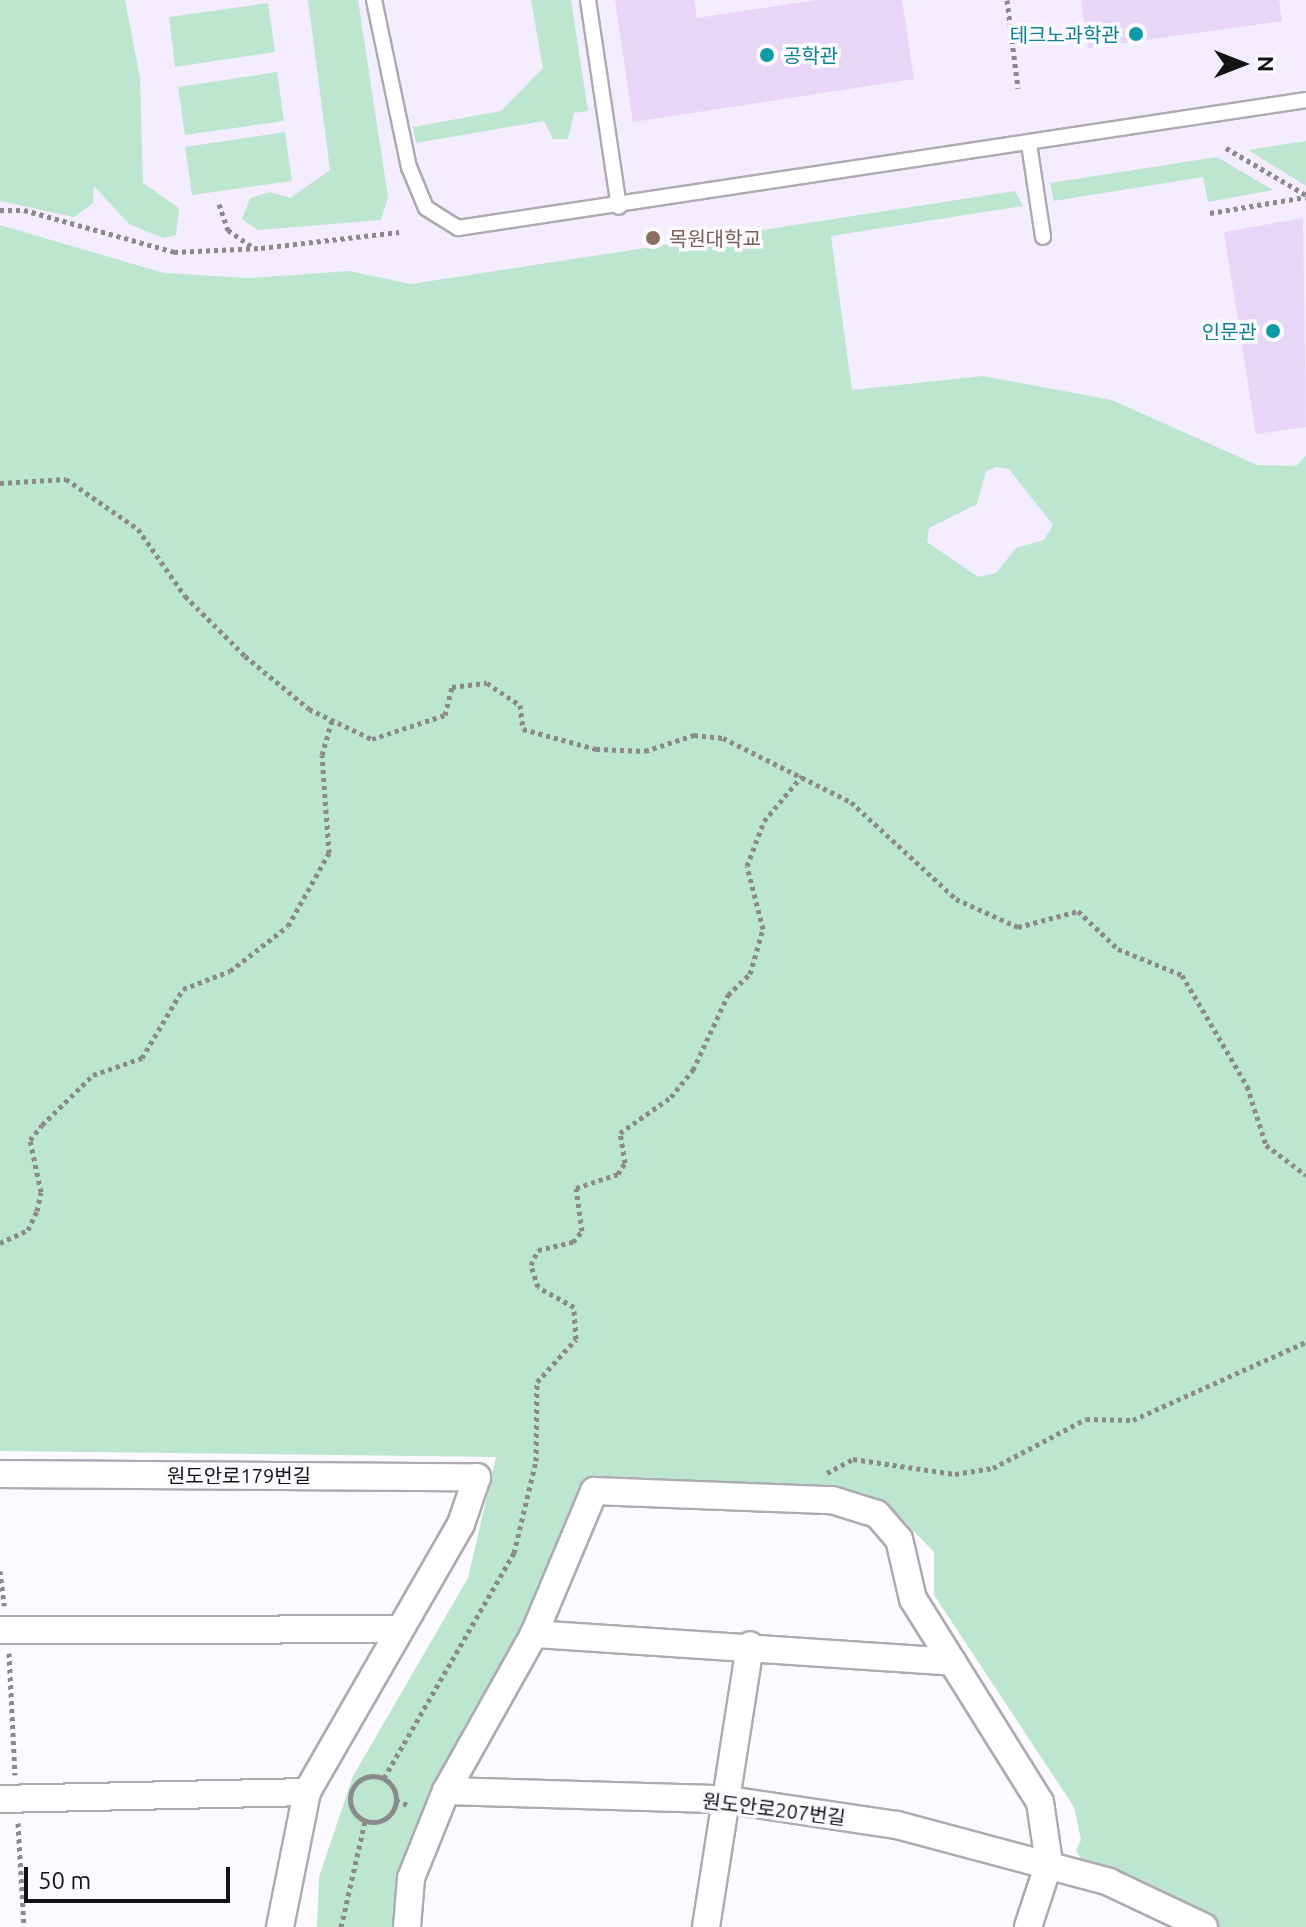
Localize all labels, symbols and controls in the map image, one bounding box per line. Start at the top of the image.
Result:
place label: 테크노과학관 [1010,22,1120,46]
north arrow [1202,24,1282,104]
marker: 테크노과학관 [1127,25,1145,43]
place label: 공학관 [783,43,838,67]
marker: 공학관 [758,46,776,64]
text: N [1254,56,1279,72]
place label: 목원대학교 [669,226,761,250]
marker: 목원대학교 [644,229,662,247]
place label: 인문관 [1202,319,1257,343]
marker: 인문관 [1264,322,1282,340]
street label: 원도안로179번길 [167,1463,311,1487]
street label: 원도안로207번길 [701,1788,847,1830]
scale bar [28,1851,234,1901]
text: 50 m [38,1867,91,1894]

